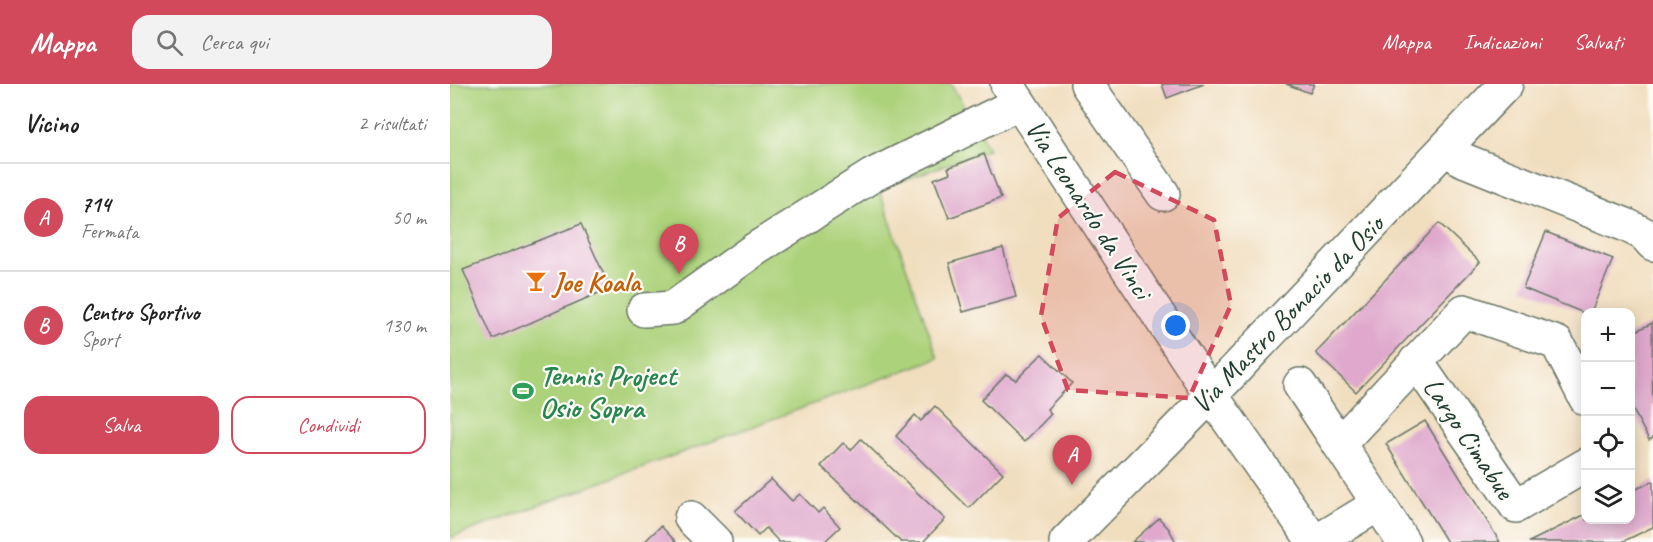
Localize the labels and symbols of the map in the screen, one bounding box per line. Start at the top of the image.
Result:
street label: Via Leonardo da Vinci [1018,113,1162,308]
street label: Via Mastro Bonacio da Osio [1183,205,1393,421]
pin: B [660,224,698,274]
place label: Joe Koala [551,264,643,299]
bar icon: Joe Koala [524,269,548,293]
your location [1161,311,1190,340]
place label: Tennis Project Osio Sopra [540,358,679,425]
street label: Largo Cimabue [1416,371,1523,507]
sports icon: Tennis Project Osio Sopra [511,379,535,403]
pin: A [1052,436,1092,485]

